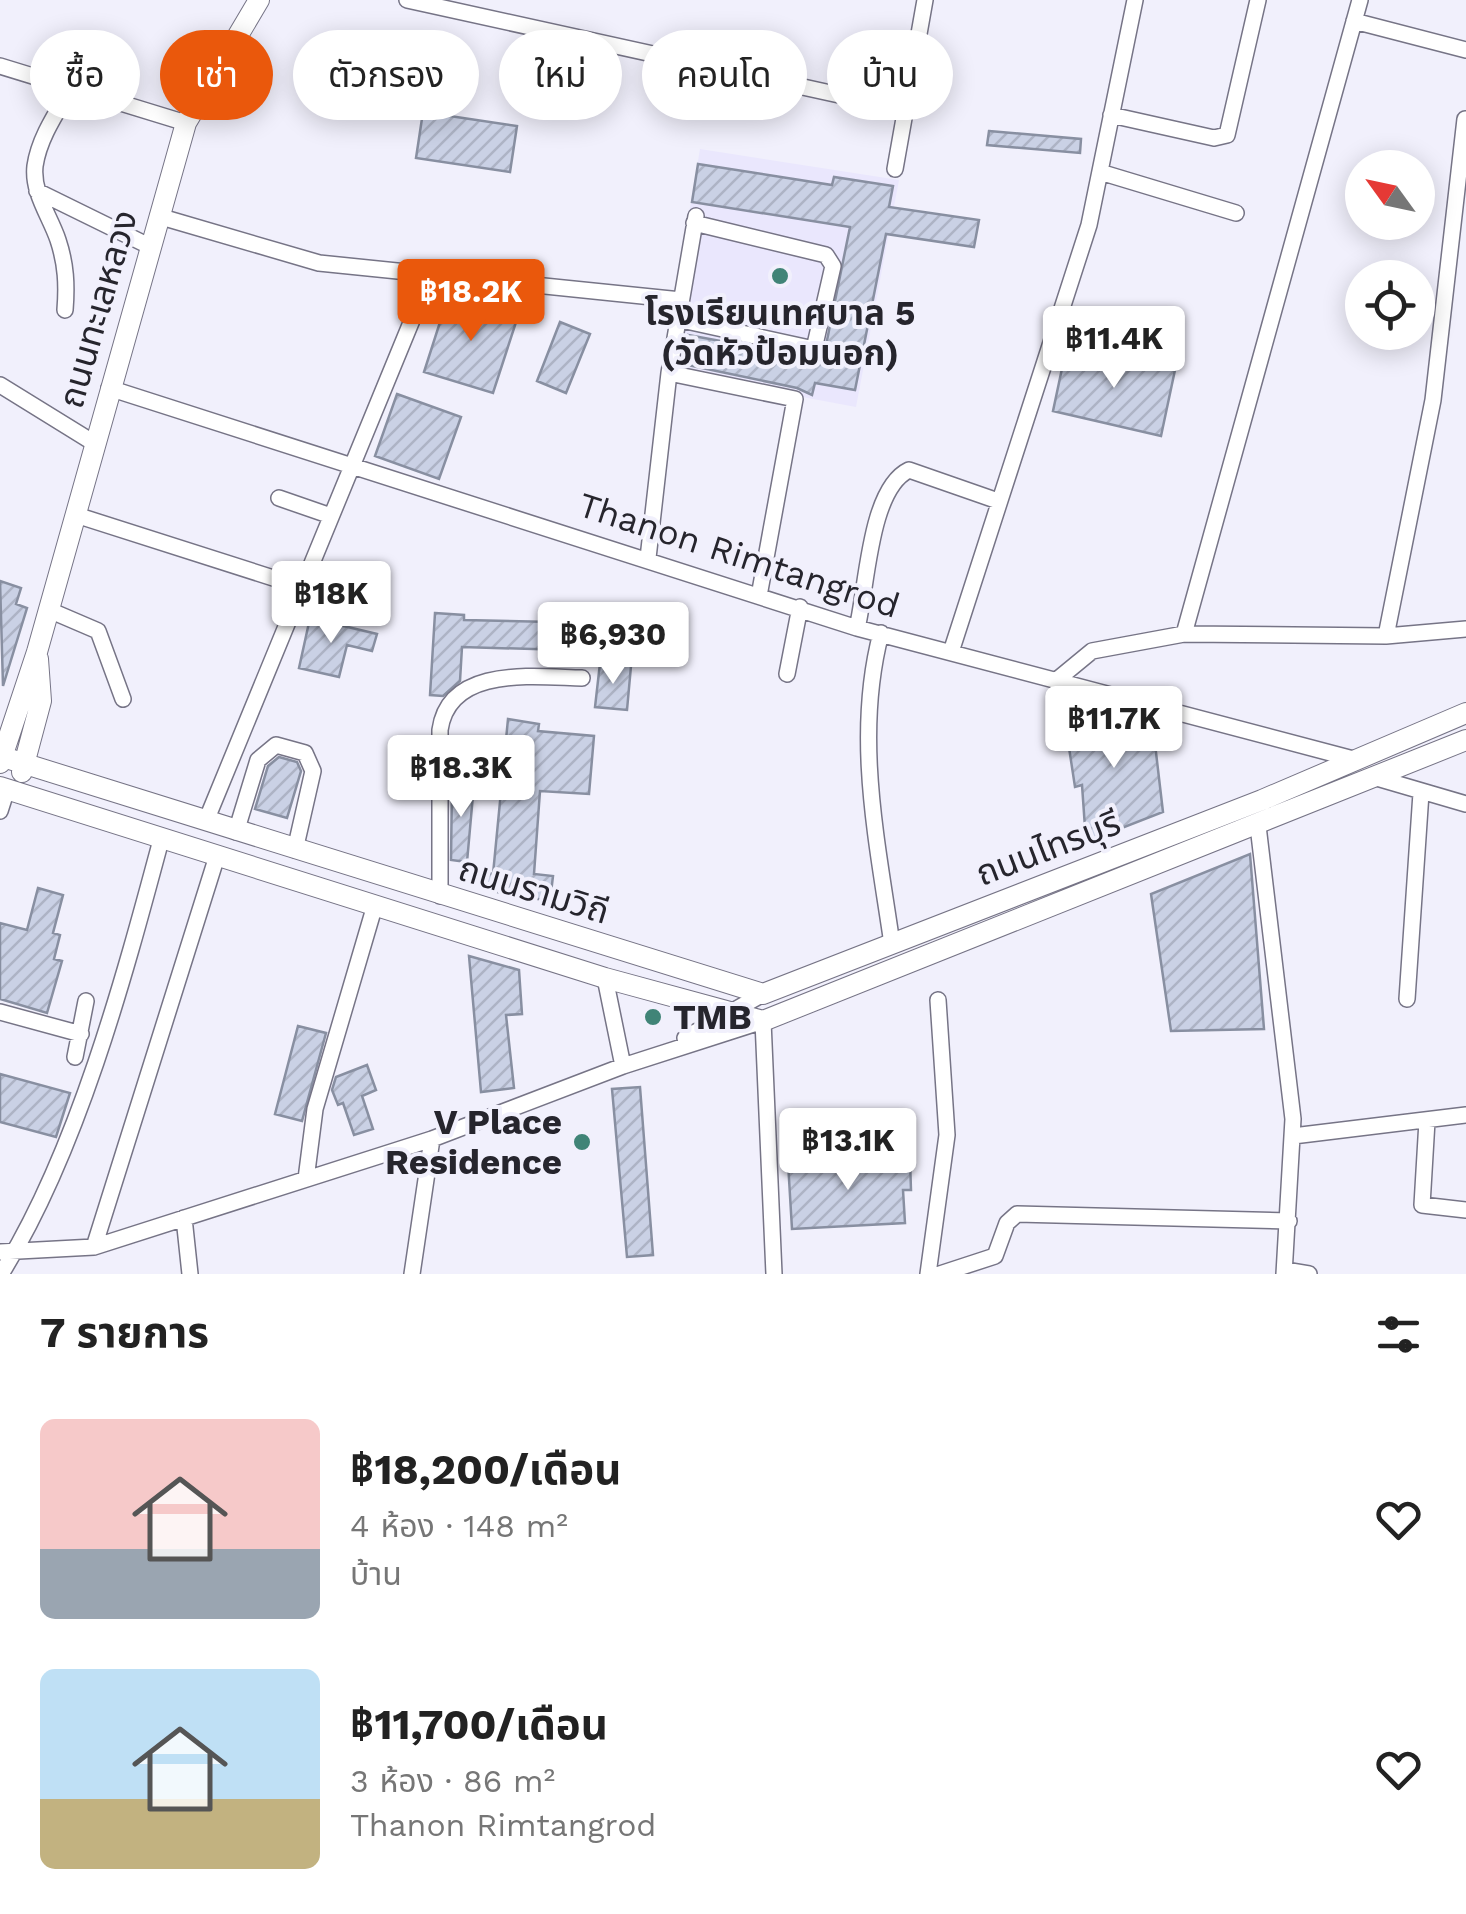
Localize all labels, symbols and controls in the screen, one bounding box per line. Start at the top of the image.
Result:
chip: ซื้อ [30,30,140,120]
chip: เช่า [160,30,273,120]
chip: ตัวกรอง [293,30,479,120]
chip: ใหม่ [499,30,622,120]
chip: คอนโด [642,30,807,120]
chip: บ้าน [827,30,953,120]
north arrow [1345,150,1435,240]
map controls [1345,150,1435,350]
street label: ถนนทะเลหลวง [50,205,146,413]
pin: ฿18.2K [390,259,552,344]
button: locate [1345,260,1435,350]
marker: โรงเรียนเทศบาล 5 (วัดหัวป้อมนอก) [769,265,791,287]
text: ฿18.2K [420,272,522,310]
place label: โรงเรียนเทศบาล 5 (วัดหัวป้อมนอก) [645,292,915,374]
pin: ฿11.4K [1033,306,1195,391]
text: ฿11.4K [1065,319,1163,357]
street label: Thanon Rimtangrod [573,483,905,627]
pin: ฿18K [272,561,390,646]
text: ฿18K [294,574,368,612]
pin: ฿6,930 [532,602,694,687]
text: ฿6,930 [560,615,666,653]
pin: ฿11.7K [1033,686,1195,771]
text: ฿11.7K [1067,699,1161,737]
pin: ฿18.3K [380,735,542,820]
text: ฿18.3K [410,748,512,786]
street label: ถนนไทรบุรี [970,801,1126,895]
street label: ถนนรามวิถี [454,847,614,933]
place label: TMB [673,996,752,1038]
marker: TMB [642,1006,664,1028]
place label: V Place Residence [385,1101,562,1183]
pin: ฿13.1K [767,1108,929,1193]
text: ฿13.1K [801,1121,895,1159]
marker: V Place Residence [571,1131,593,1153]
icon: filters [1371,1307,1426,1362]
text: 7 รายการ [40,1308,209,1357]
text: ฿18,200/เดือน [350,1445,621,1494]
icon: home [120,1459,240,1579]
icon: heart [1371,1492,1426,1547]
text: 4 ห้อง · 148 m² [350,1507,568,1545]
text: บ้าน [350,1555,402,1593]
text: ฿11,700/เดือน [350,1700,608,1749]
icon: home [120,1709,240,1829]
icon: heart [1371,1742,1426,1797]
text: 3 ห้อง · 86 m² [350,1762,555,1800]
text: Thanon Rimtangrod [350,1806,656,1844]

